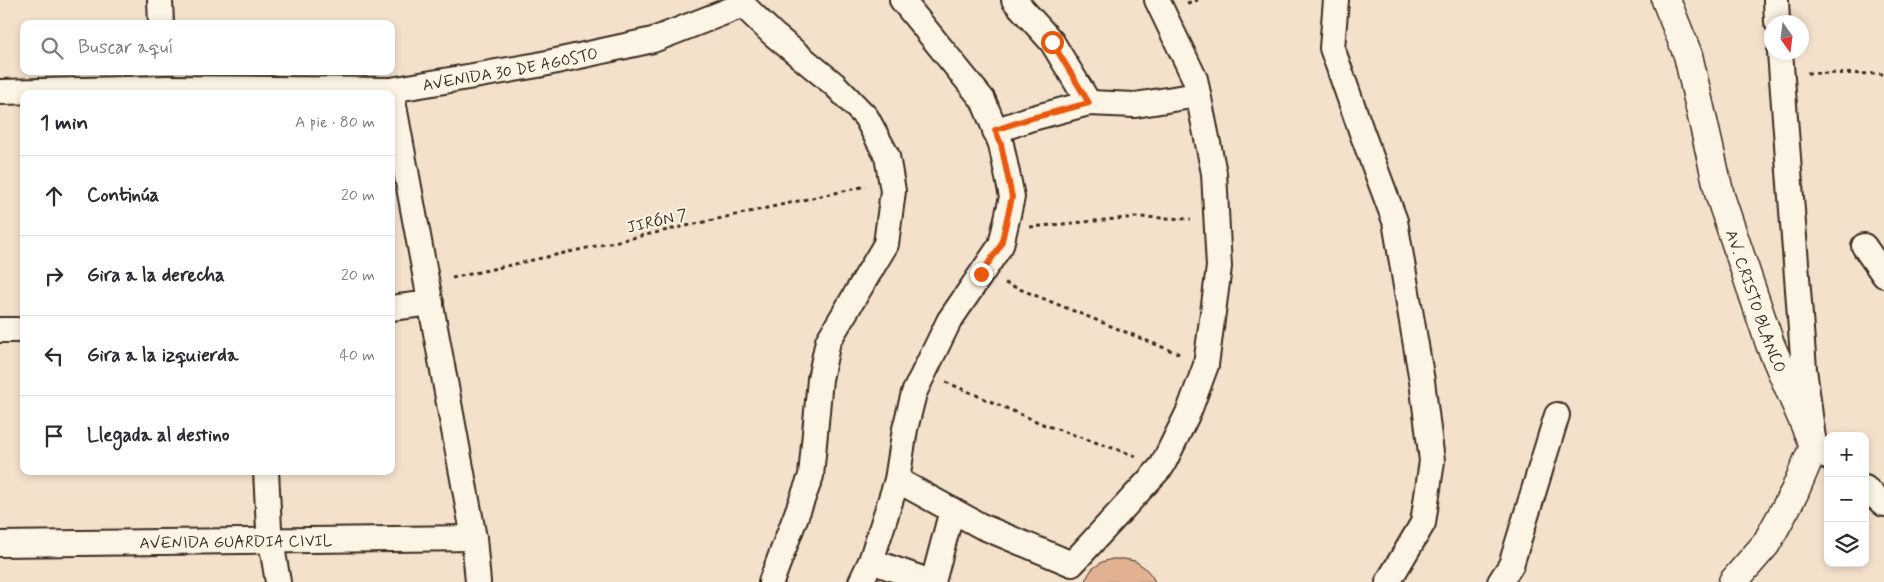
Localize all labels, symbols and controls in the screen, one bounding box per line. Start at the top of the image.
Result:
north arrow [1764,15,1809,60]
search box [20,20,395,75]
route start [1041,31,1064,54]
icon: search [38,34,66,62]
text: Buscar aquí [78,35,173,60]
street label: AVENIDA 30 DE AGOSTO [421,43,600,96]
text: 1 min [40,109,88,137]
text: A pie · 80 m [295,112,375,133]
icon: ahead [40,182,68,210]
text: Continúa [87,183,159,208]
text: 20 m [341,185,375,206]
street label: JIRÓN 7 [625,204,690,239]
street label: AV. CRISTO BLANCO [1720,227,1790,376]
icon: right [40,262,68,290]
text: Gira a la derecha [87,263,225,288]
route end [970,263,993,286]
text: 20 m [341,265,375,286]
icon: left [40,342,68,370]
text: Gira a la izquierda [87,343,238,368]
text: 40 m [339,345,375,366]
icon: arrive [40,422,68,450]
text: Llegada al destino [87,423,229,448]
map controls [1824,432,1869,567]
button: + [1824,432,1869,477]
button: − [1824,477,1869,522]
button: layers [1824,522,1869,567]
street label: AVENIDA GUARDIA CIVIL [139,531,333,554]

